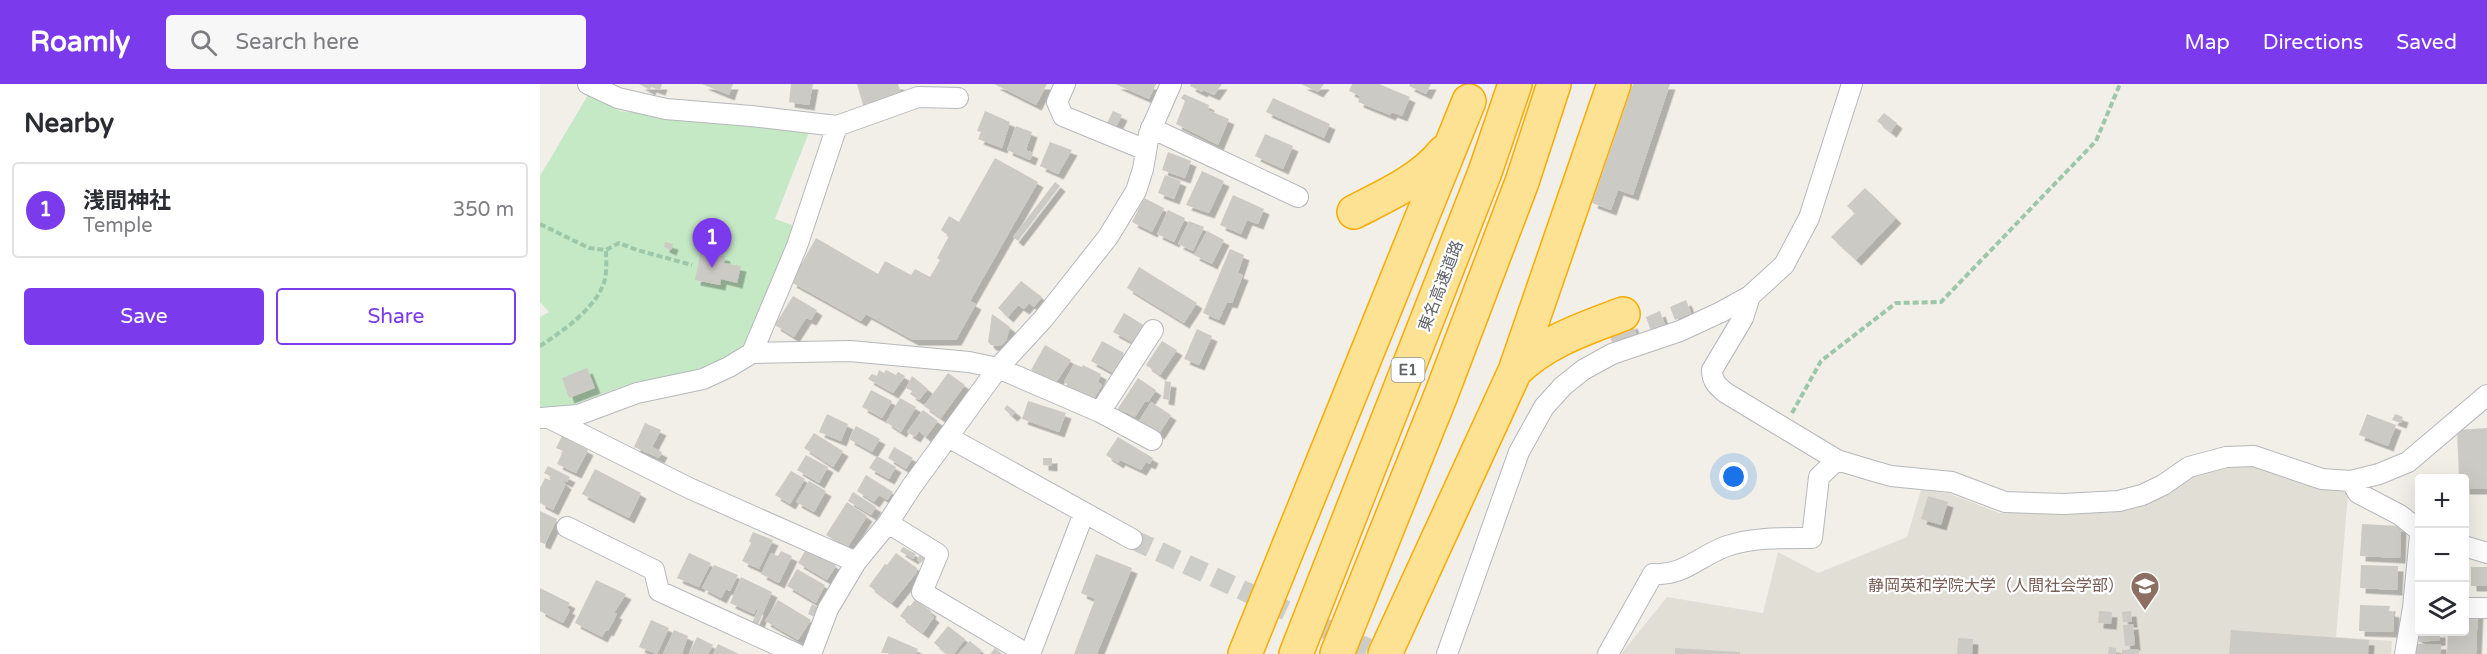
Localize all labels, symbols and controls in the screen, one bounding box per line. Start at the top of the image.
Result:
search box [166,15,586,69]
text: Roamly [30,25,130,59]
icon: search [187,26,220,59]
text: Search here [235,29,359,55]
text: Map [2184,30,2230,55]
text: Directions [2263,30,2363,55]
text: Saved [2396,30,2457,55]
text: Nearby [24,108,114,139]
text: 浅間神社 [83,188,171,214]
text: 1 [39,198,52,222]
text: 350 m [453,198,514,222]
text: Temple [83,214,153,238]
pin: 1 [692,218,732,268]
street label: 東名高速道路 [1414,238,1468,334]
button: Save [24,288,264,345]
button: Share [276,288,516,345]
road number: E1 [1392,358,1424,382]
your location [1719,462,1748,491]
map controls [2415,474,2469,636]
button: + [2415,474,2469,528]
button: − [2415,528,2469,582]
school or university icon: 静岡英和学院大学（人間社会学部） [2129,570,2161,612]
place label: 静岡英和学院大学（人間社会学部） [1868,576,2124,596]
button: layers [2415,582,2469,636]

